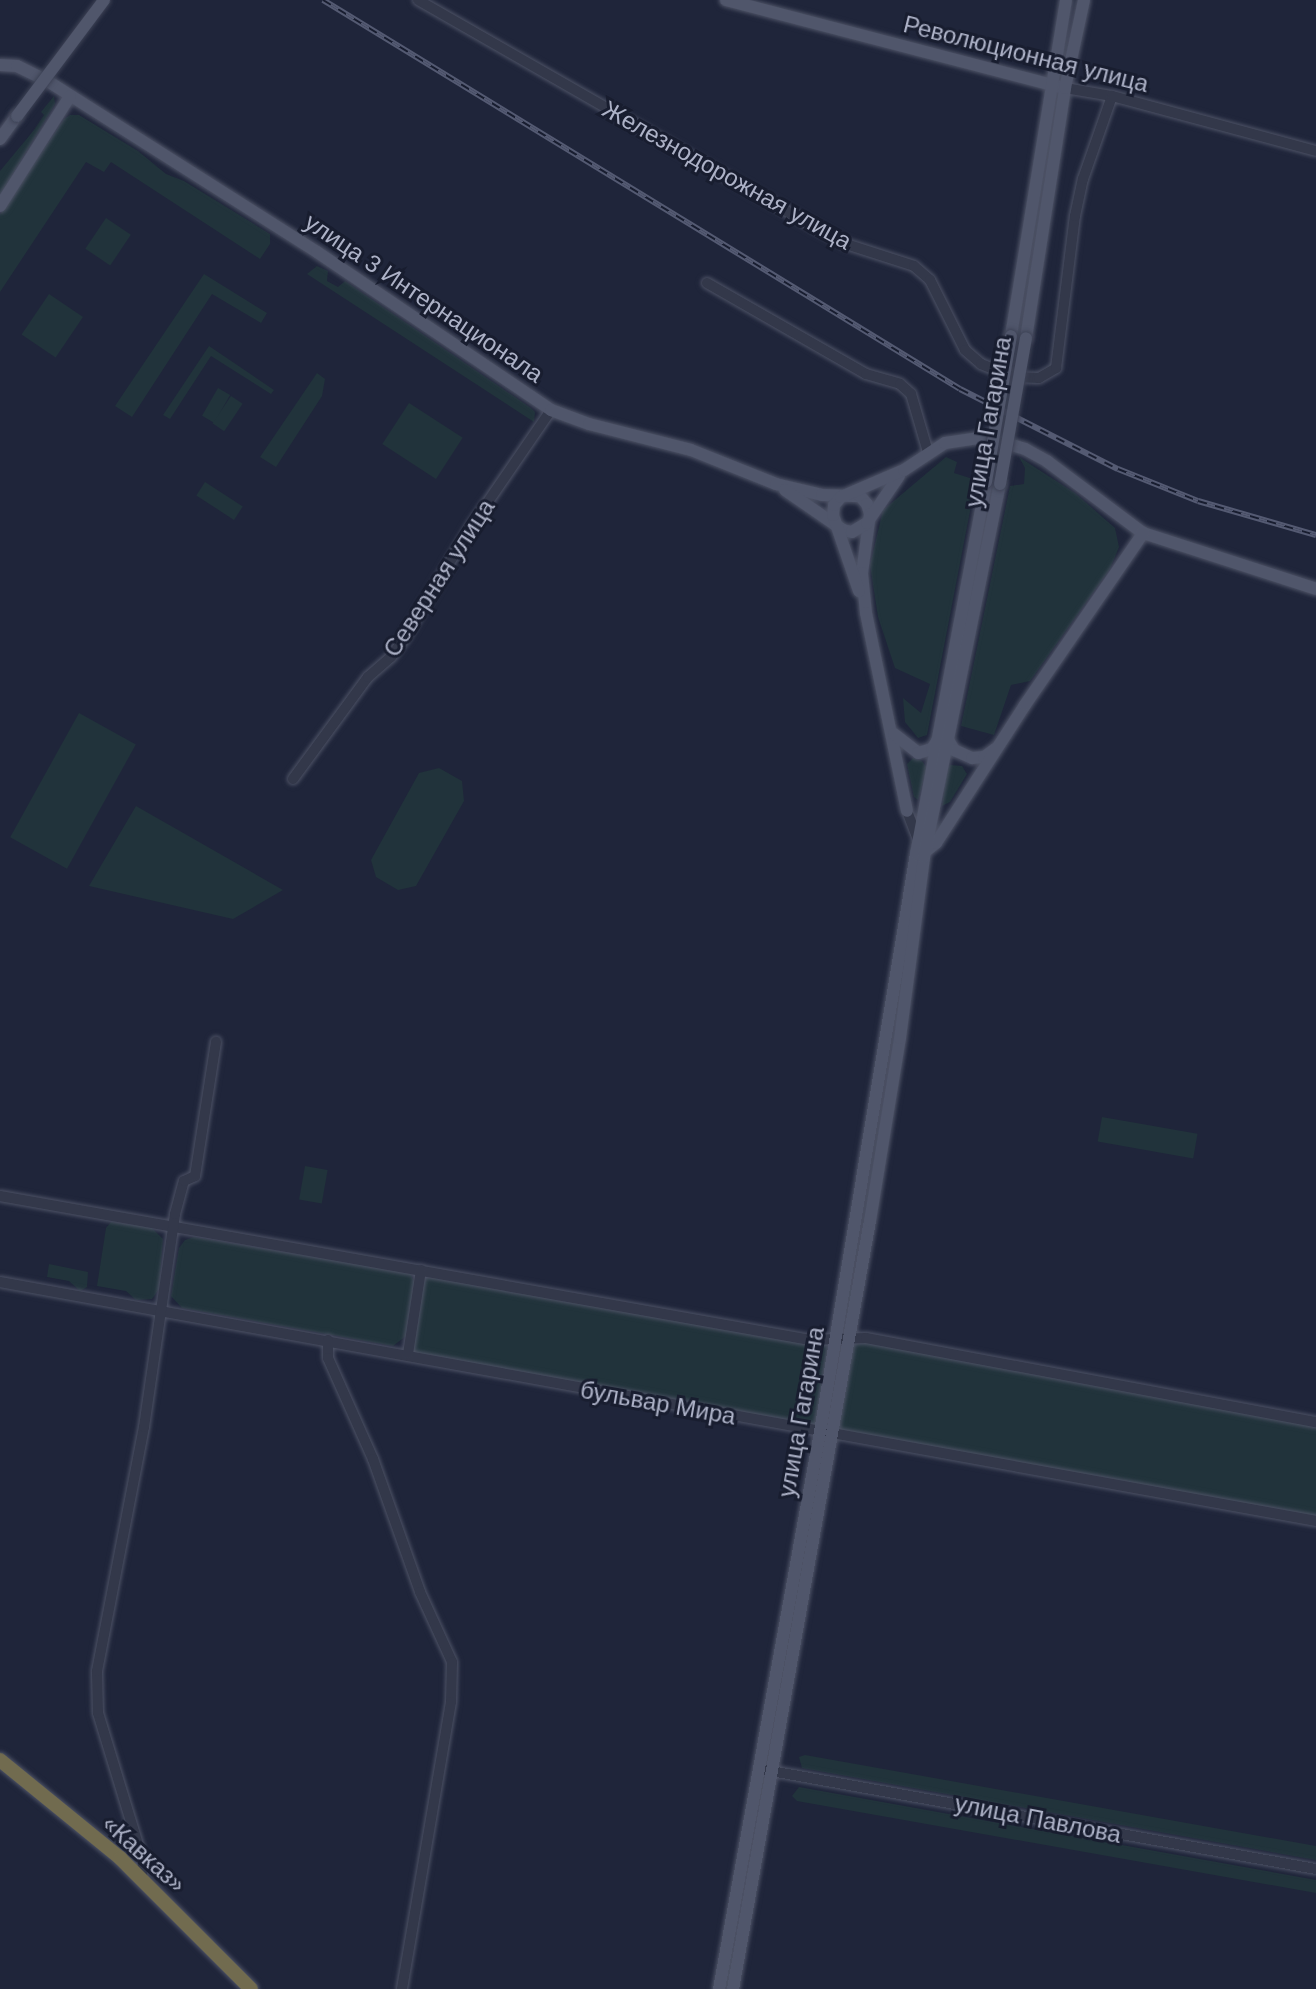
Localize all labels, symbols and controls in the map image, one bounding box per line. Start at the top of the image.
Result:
street label: Революционная улица [900,10,1152,98]
street label: Железнодорожная улица [597,94,857,256]
street label: улица 3 Интернационала [299,207,549,389]
street label: улица Гагарина [959,335,1017,509]
street label: Северная улица [377,494,501,662]
street label: улица Гагарина [772,1325,830,1499]
street label: бульвар Мира [578,1375,738,1431]
street label: улица Павлова [952,1789,1124,1849]
street label: «Кавказ» [97,1809,191,1899]

